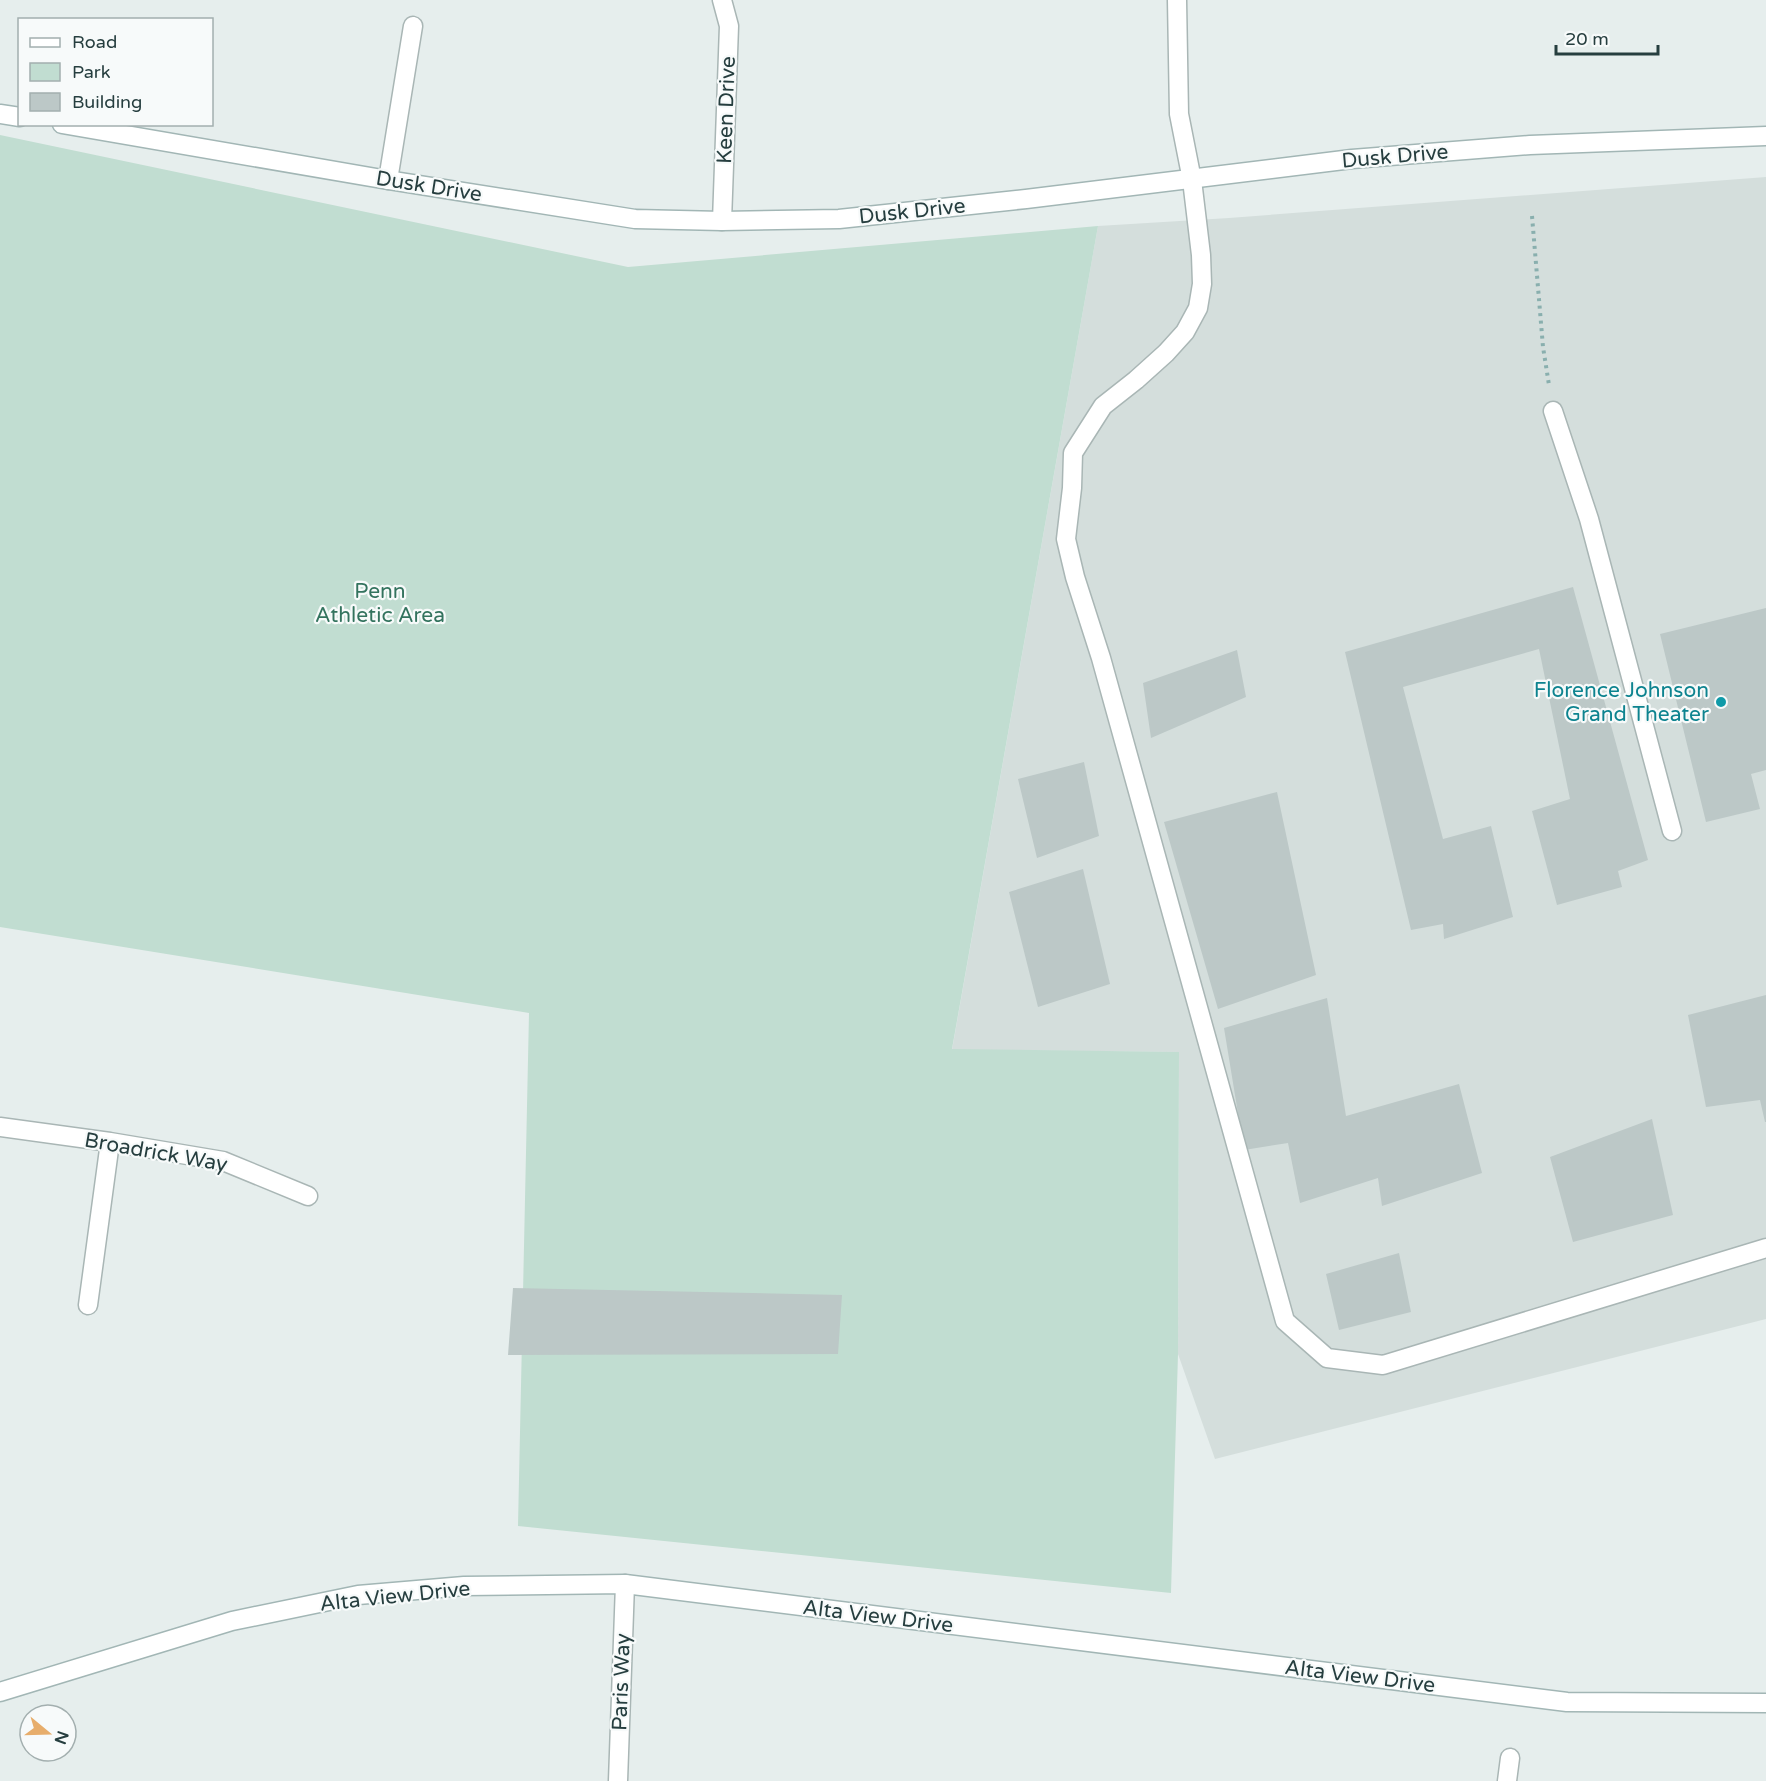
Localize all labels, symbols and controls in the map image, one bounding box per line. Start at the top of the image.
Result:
legend [18,18,213,126]
scale bar [1556,18,1658,56]
text: 20 m [1565,28,1609,50]
text: Road [72,31,117,53]
street label: Keen Drive [712,56,741,164]
text: Park [72,61,111,83]
text: Building [72,91,142,113]
street label: Dusk Drive [1341,139,1450,174]
street label: Dusk Drive [374,166,484,207]
street label: Dusk Drive [857,193,967,230]
park label: Penn Athletic Area [315,579,445,628]
place label: Florence Johnson Grand Theater [1534,678,1709,727]
marker: Florence Johnson Grand Theater [1714,695,1728,709]
street label: Broadrick Way [83,1128,229,1177]
street label: Alta View Drive [319,1576,472,1617]
street label: Alta View Drive [801,1595,955,1638]
street label: Paris Way [607,1633,636,1731]
street label: Alta View Drive [1283,1655,1437,1698]
north arrow [18,1703,78,1763]
text: N [50,1728,73,1747]

